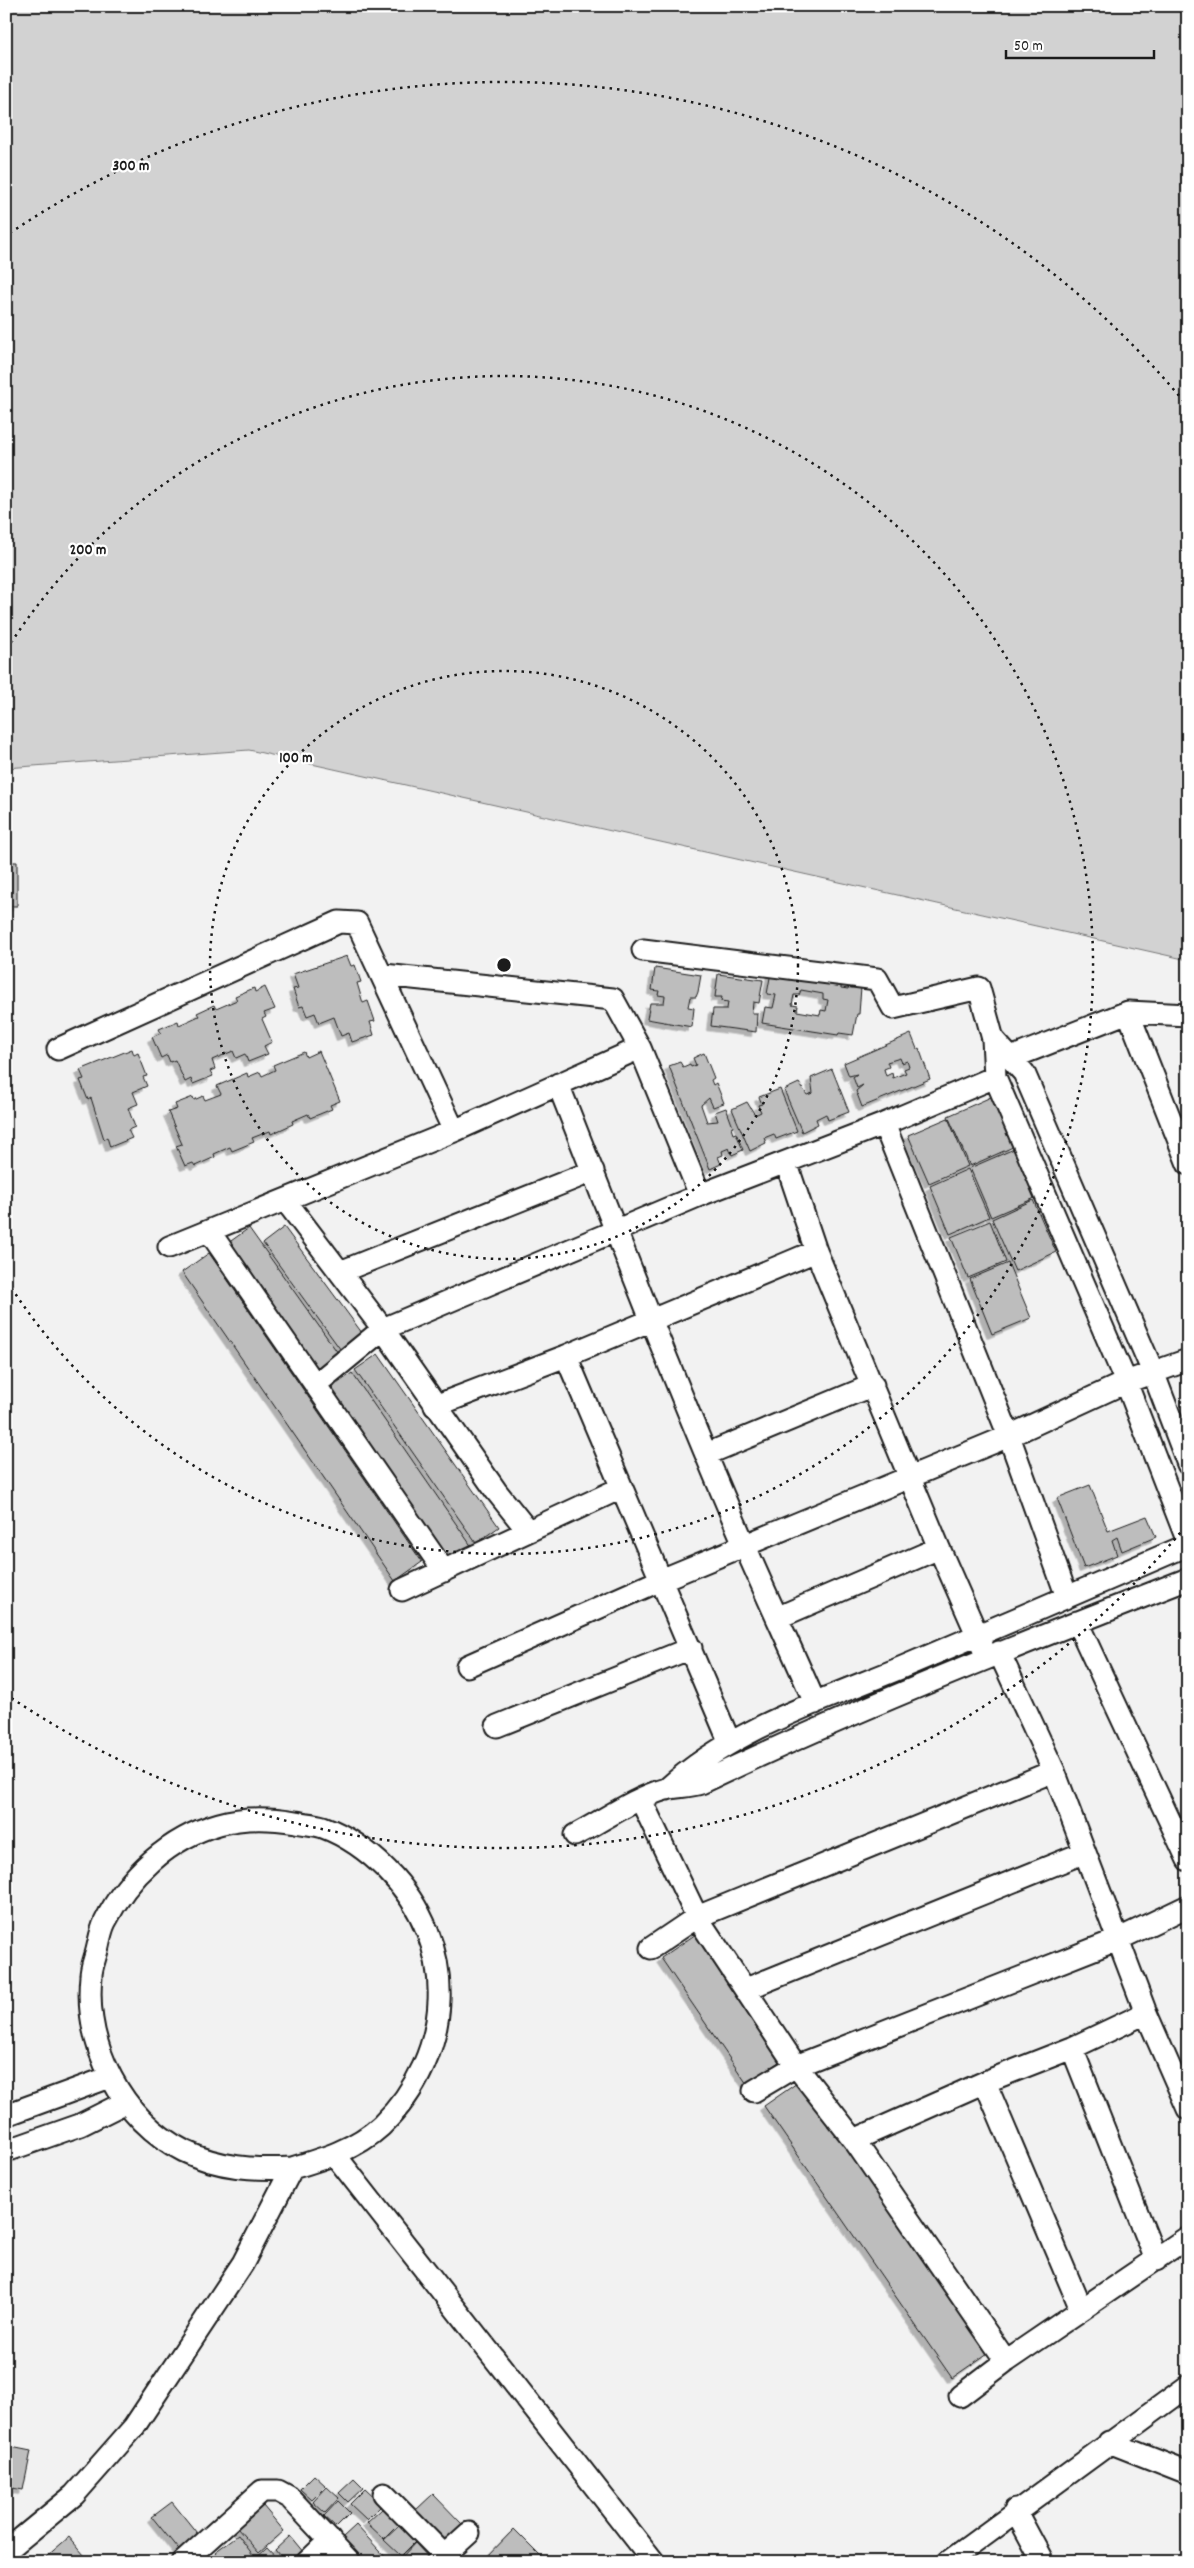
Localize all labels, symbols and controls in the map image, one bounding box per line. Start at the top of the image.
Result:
scale bar [1006,28,1154,60]
text: 50 m [1014,36,1043,58]
text: 300 m [113,156,149,178]
text: 200 m [70,540,106,562]
text: 100 m [279,748,313,770]
centre of rings [495,956,513,974]

